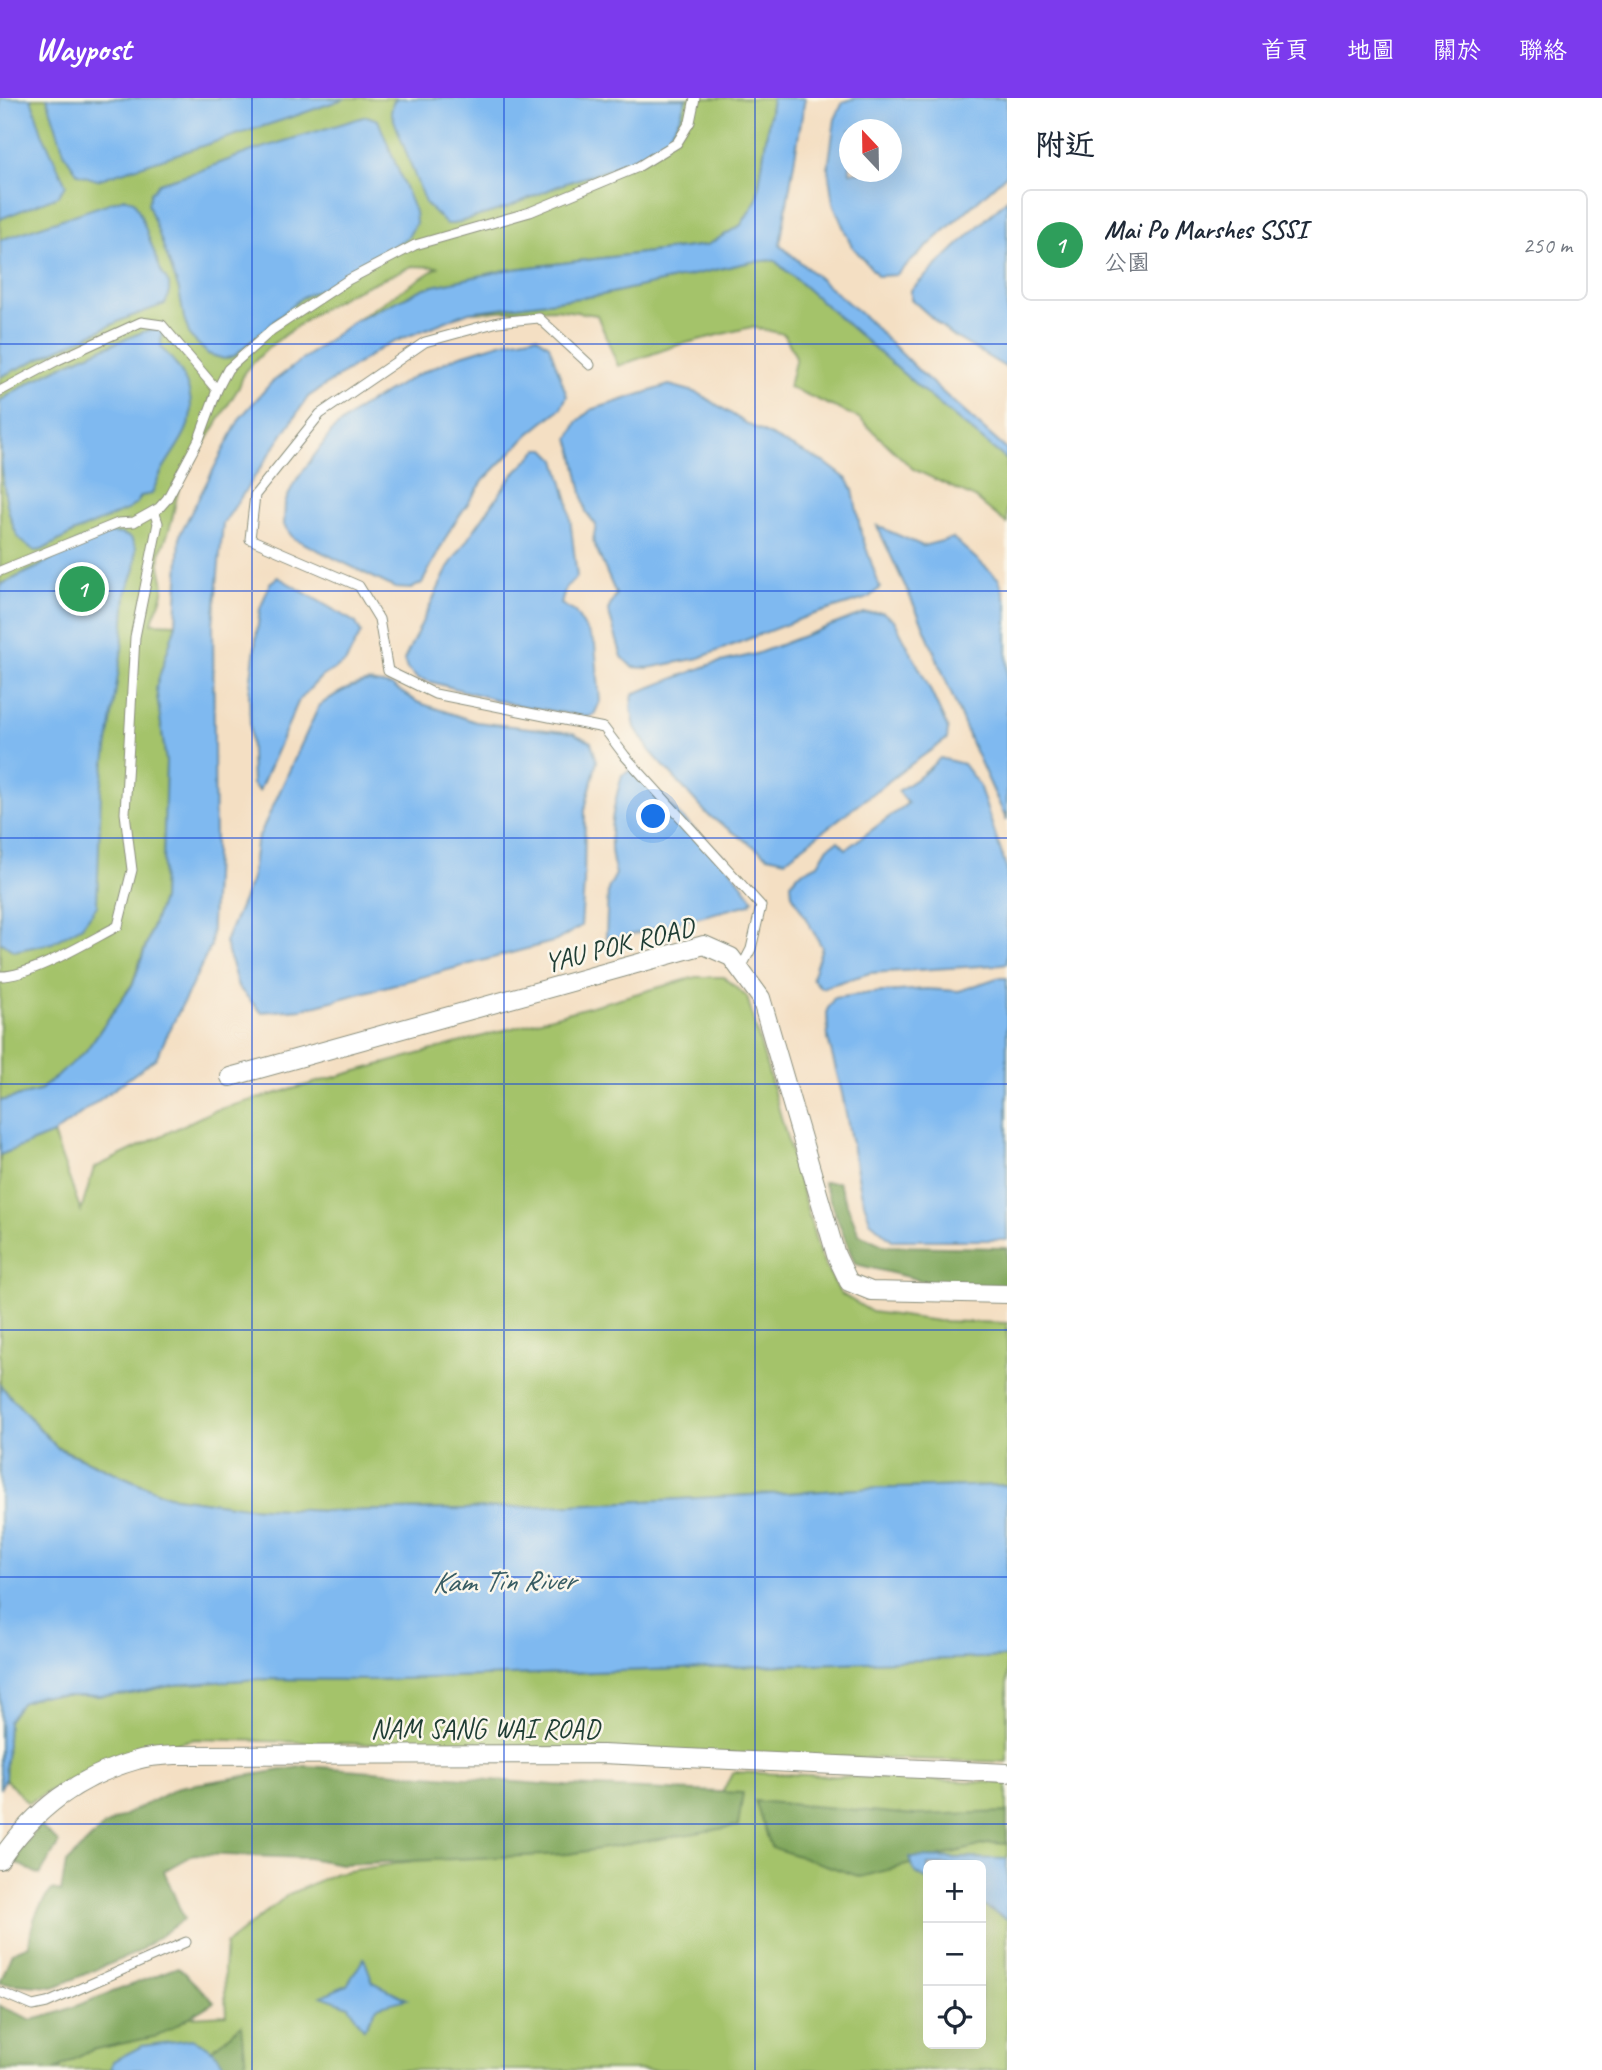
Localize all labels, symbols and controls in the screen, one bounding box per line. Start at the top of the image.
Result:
text: Waypost [35,28,131,70]
text: 首頁 [1261,35,1309,65]
text: 地圖 [1347,35,1395,65]
text: 關於 [1433,35,1481,65]
text: 聯絡 [1519,35,1567,65]
north arrow [839,119,902,182]
text: 附近 [1035,126,1095,164]
text: Mai Po Marshes SSSI [1104,213,1307,246]
text: 1 [1055,231,1065,260]
text: 250 m [1523,231,1572,260]
text: 公園 [1104,248,1150,277]
pin: 1 [59,563,105,615]
your location [636,799,670,833]
street label: YAU POK ROAD [541,909,699,980]
water label: Kam Tin River [432,1561,580,1601]
street label: NAM SANG WAI ROAD [370,1711,601,1746]
map controls [923,1860,986,2049]
button: + [923,1860,986,1923]
button: − [923,1923,986,1986]
button: locate [923,1986,986,2049]

